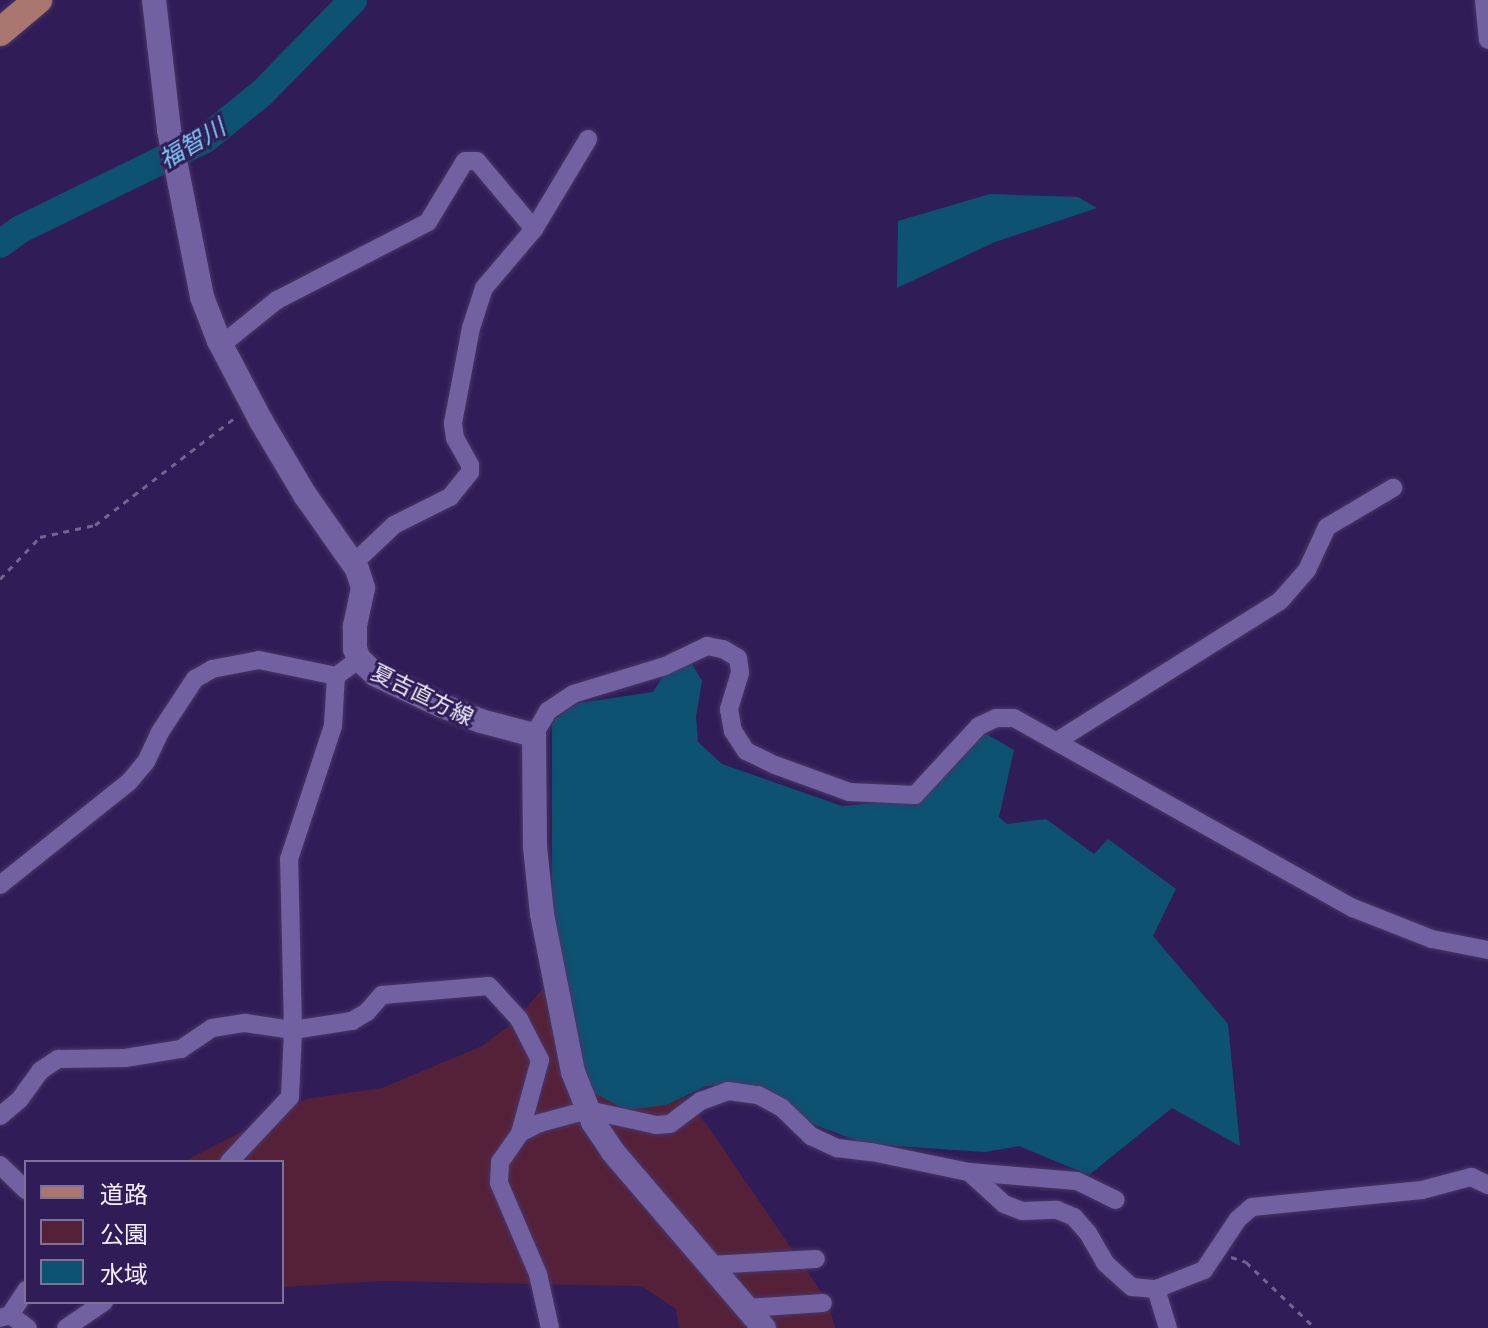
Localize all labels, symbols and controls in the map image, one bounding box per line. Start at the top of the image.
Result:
water label: 福智川 [153,111,229,173]
street label: 夏吉直方線 [368,657,478,729]
legend [24,1160,284,1304]
text: 道路 [100,1175,148,1210]
text: 公園 [100,1215,148,1250]
text: 水域 [100,1255,148,1290]

